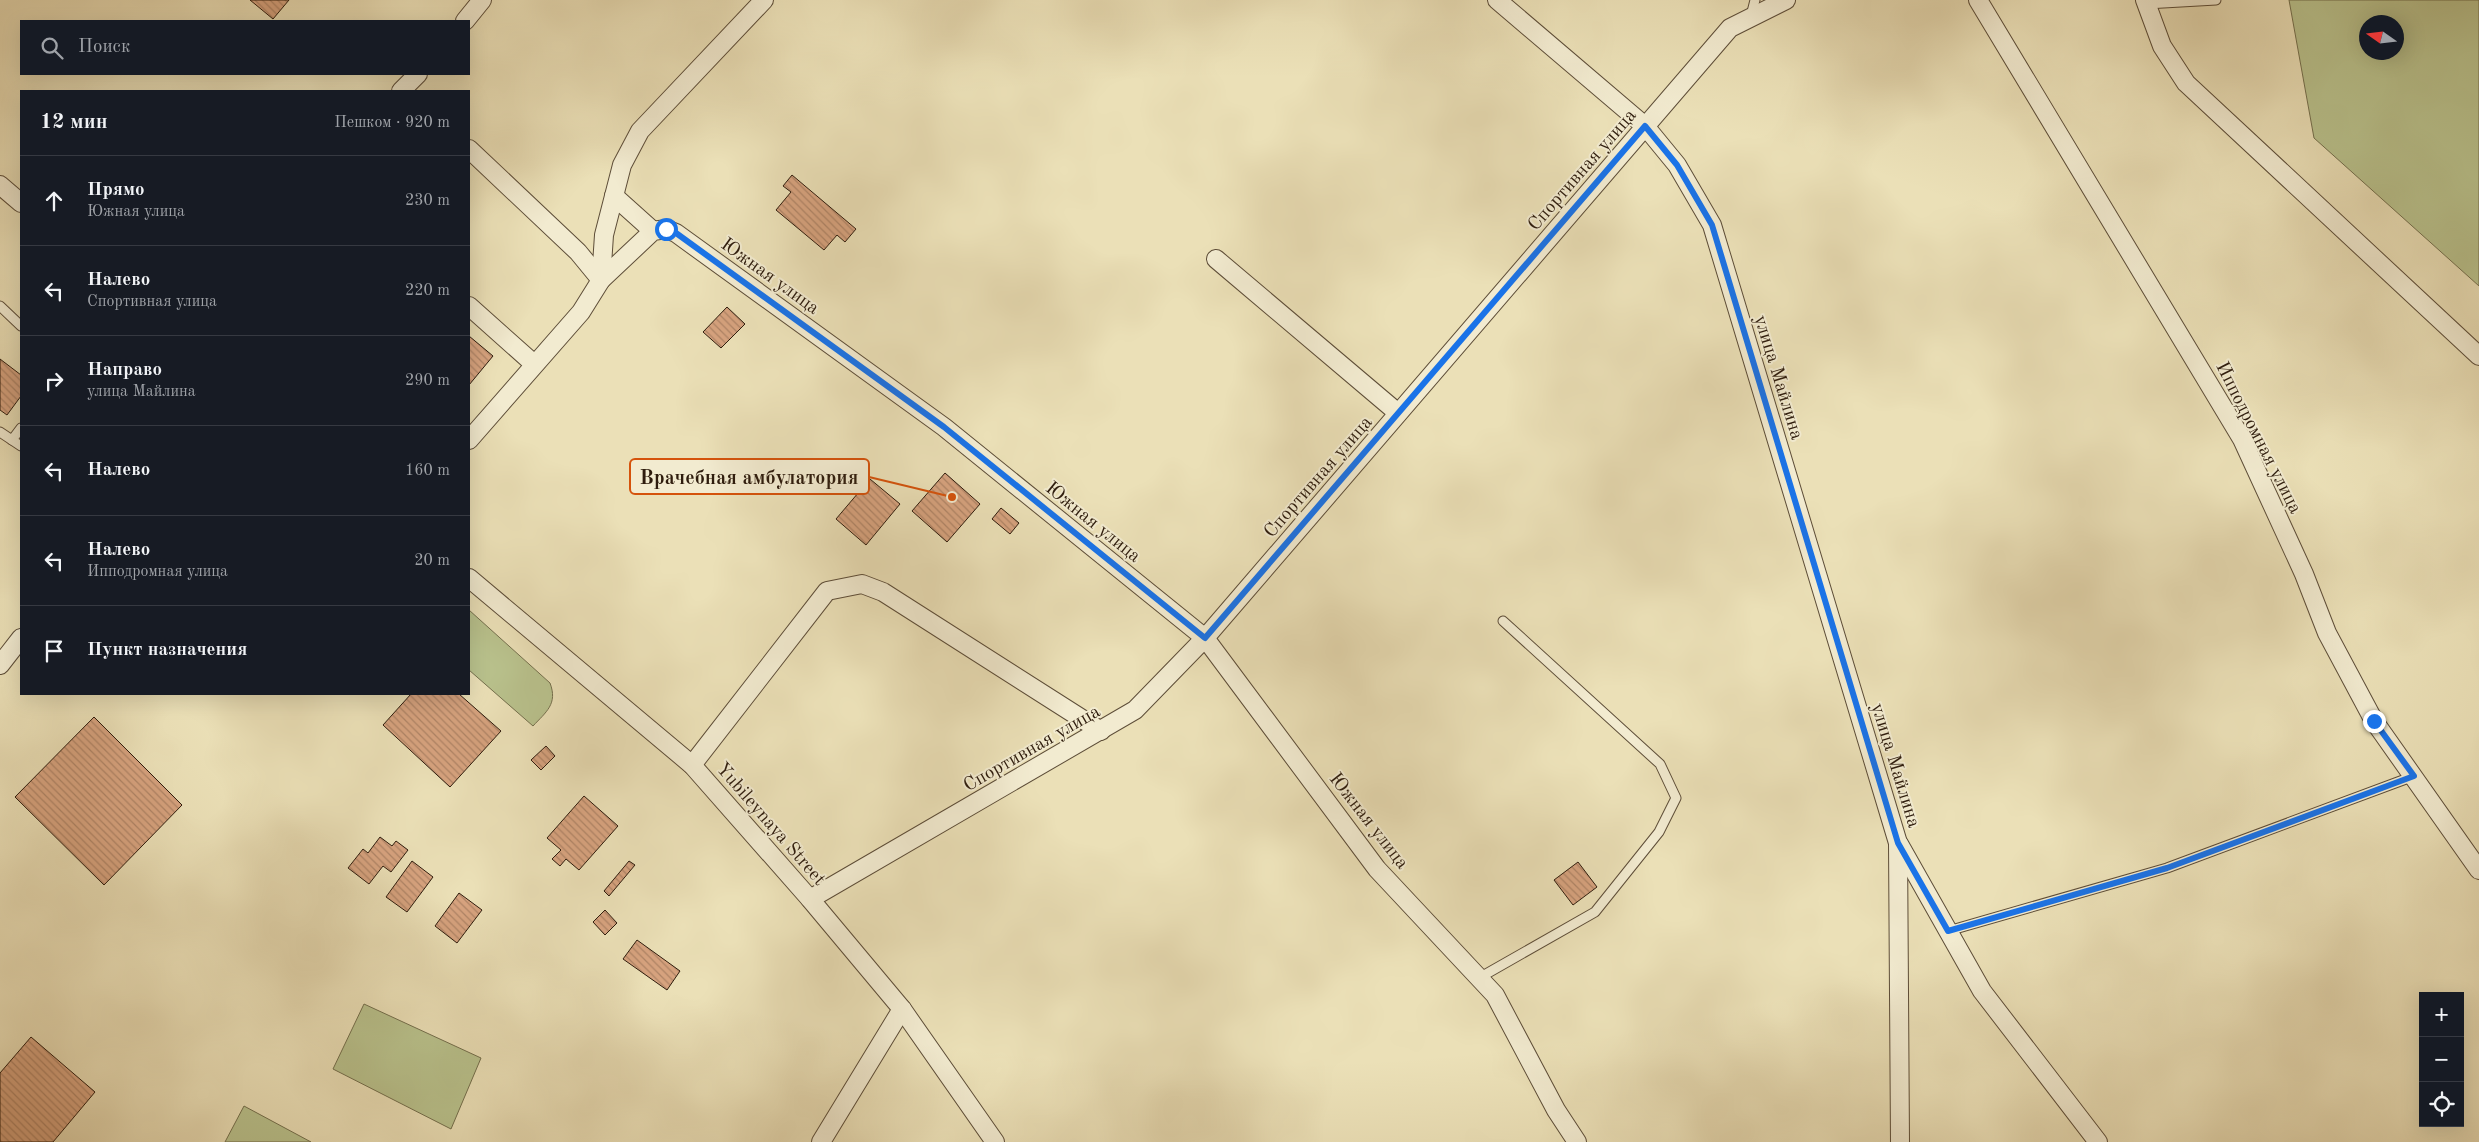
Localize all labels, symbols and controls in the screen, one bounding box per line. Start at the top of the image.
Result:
north arrow [2359,15,2404,60]
search box [20,20,470,75]
icon: search [38,34,66,62]
text: Поиск [78,38,130,57]
street label: Спортивная улица [1525,106,1641,235]
text: 12 мин [40,112,108,133]
text: Пешком · 920 m [334,115,450,131]
text: Прямо [87,181,145,200]
icon: ahead [40,187,68,215]
text: 230 m [405,193,450,209]
text: Южная улица [87,204,185,220]
route start [655,218,678,241]
street label: Южная улица [717,235,823,319]
text: Налево [87,271,150,290]
icon: left [40,277,68,305]
text: 220 m [405,283,450,299]
text: Спортивная улица [87,294,217,310]
street label: улица Майлина [1750,313,1806,443]
street label: Ипподромная улица [2211,359,2305,518]
text: Направо [87,361,162,380]
icon: right [40,367,68,395]
text: 290 m [405,373,450,389]
text: улица Майлина [87,384,196,400]
street label: Спортивная улица [1261,413,1377,542]
icon: left [40,457,68,485]
callout: Врачебная амбулатория [630,459,869,494]
text: Налево [87,461,150,480]
text: 160 m [405,463,450,479]
text: Врачебная амбулатория [640,469,858,489]
street label: Южная улица [1041,479,1144,567]
text: Налево [87,541,150,560]
icon: left [40,547,68,575]
text: 20 m [414,553,450,569]
text: Ипподромная улица [87,564,228,580]
icon: arrive [40,637,68,665]
text: Пункт назначения [87,641,247,660]
street label: улица Майлина [1867,701,1923,831]
street label: Спортивная улица [961,702,1104,796]
route end [2363,710,2386,733]
street label: Yubileynaya Street [712,760,828,890]
street label: Южная улица [1325,770,1412,874]
map controls [2419,992,2464,1127]
button: + [2419,992,2464,1037]
button: − [2419,1037,2464,1082]
button: locate [2419,1082,2464,1127]

